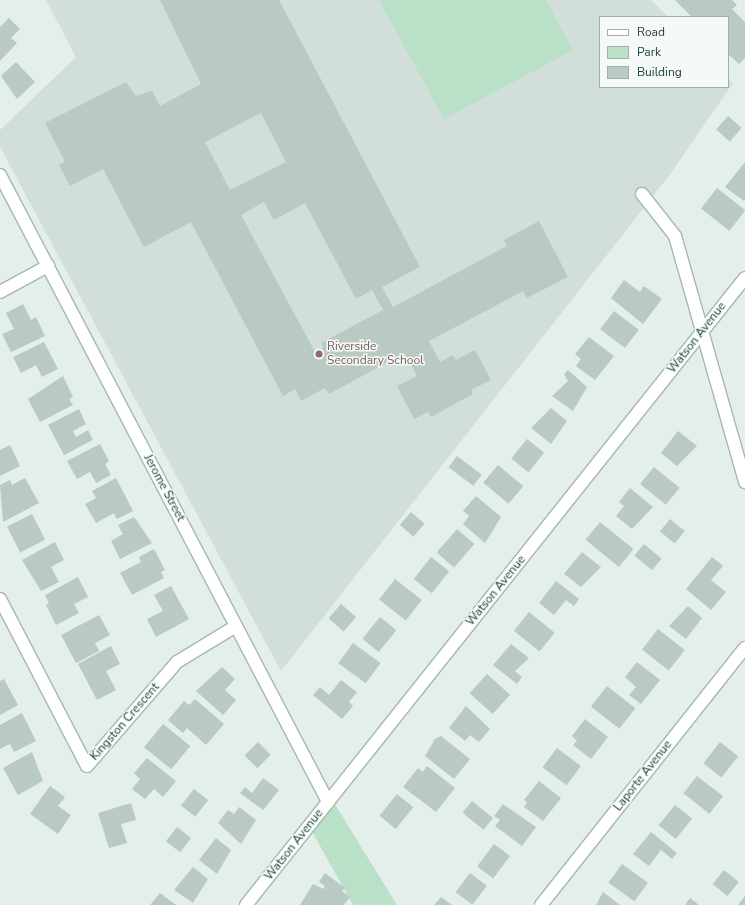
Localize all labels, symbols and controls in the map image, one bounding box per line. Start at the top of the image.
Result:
legend [599,16,729,88]
text: Road [637,24,665,40]
text: Park [637,44,661,60]
text: Building [637,64,682,80]
street label: Watson Avenue [665,300,729,376]
place label: Riverside Secondary School [327,340,424,368]
marker: Riverside Secondary School [314,349,324,359]
street label: Jerome Street [140,452,188,524]
street label: Watson Avenue [463,553,529,629]
street label: Kingston Crescent [87,680,163,764]
street label: Laporte Avenue [611,738,675,814]
street label: Watson Avenue [262,807,326,883]

